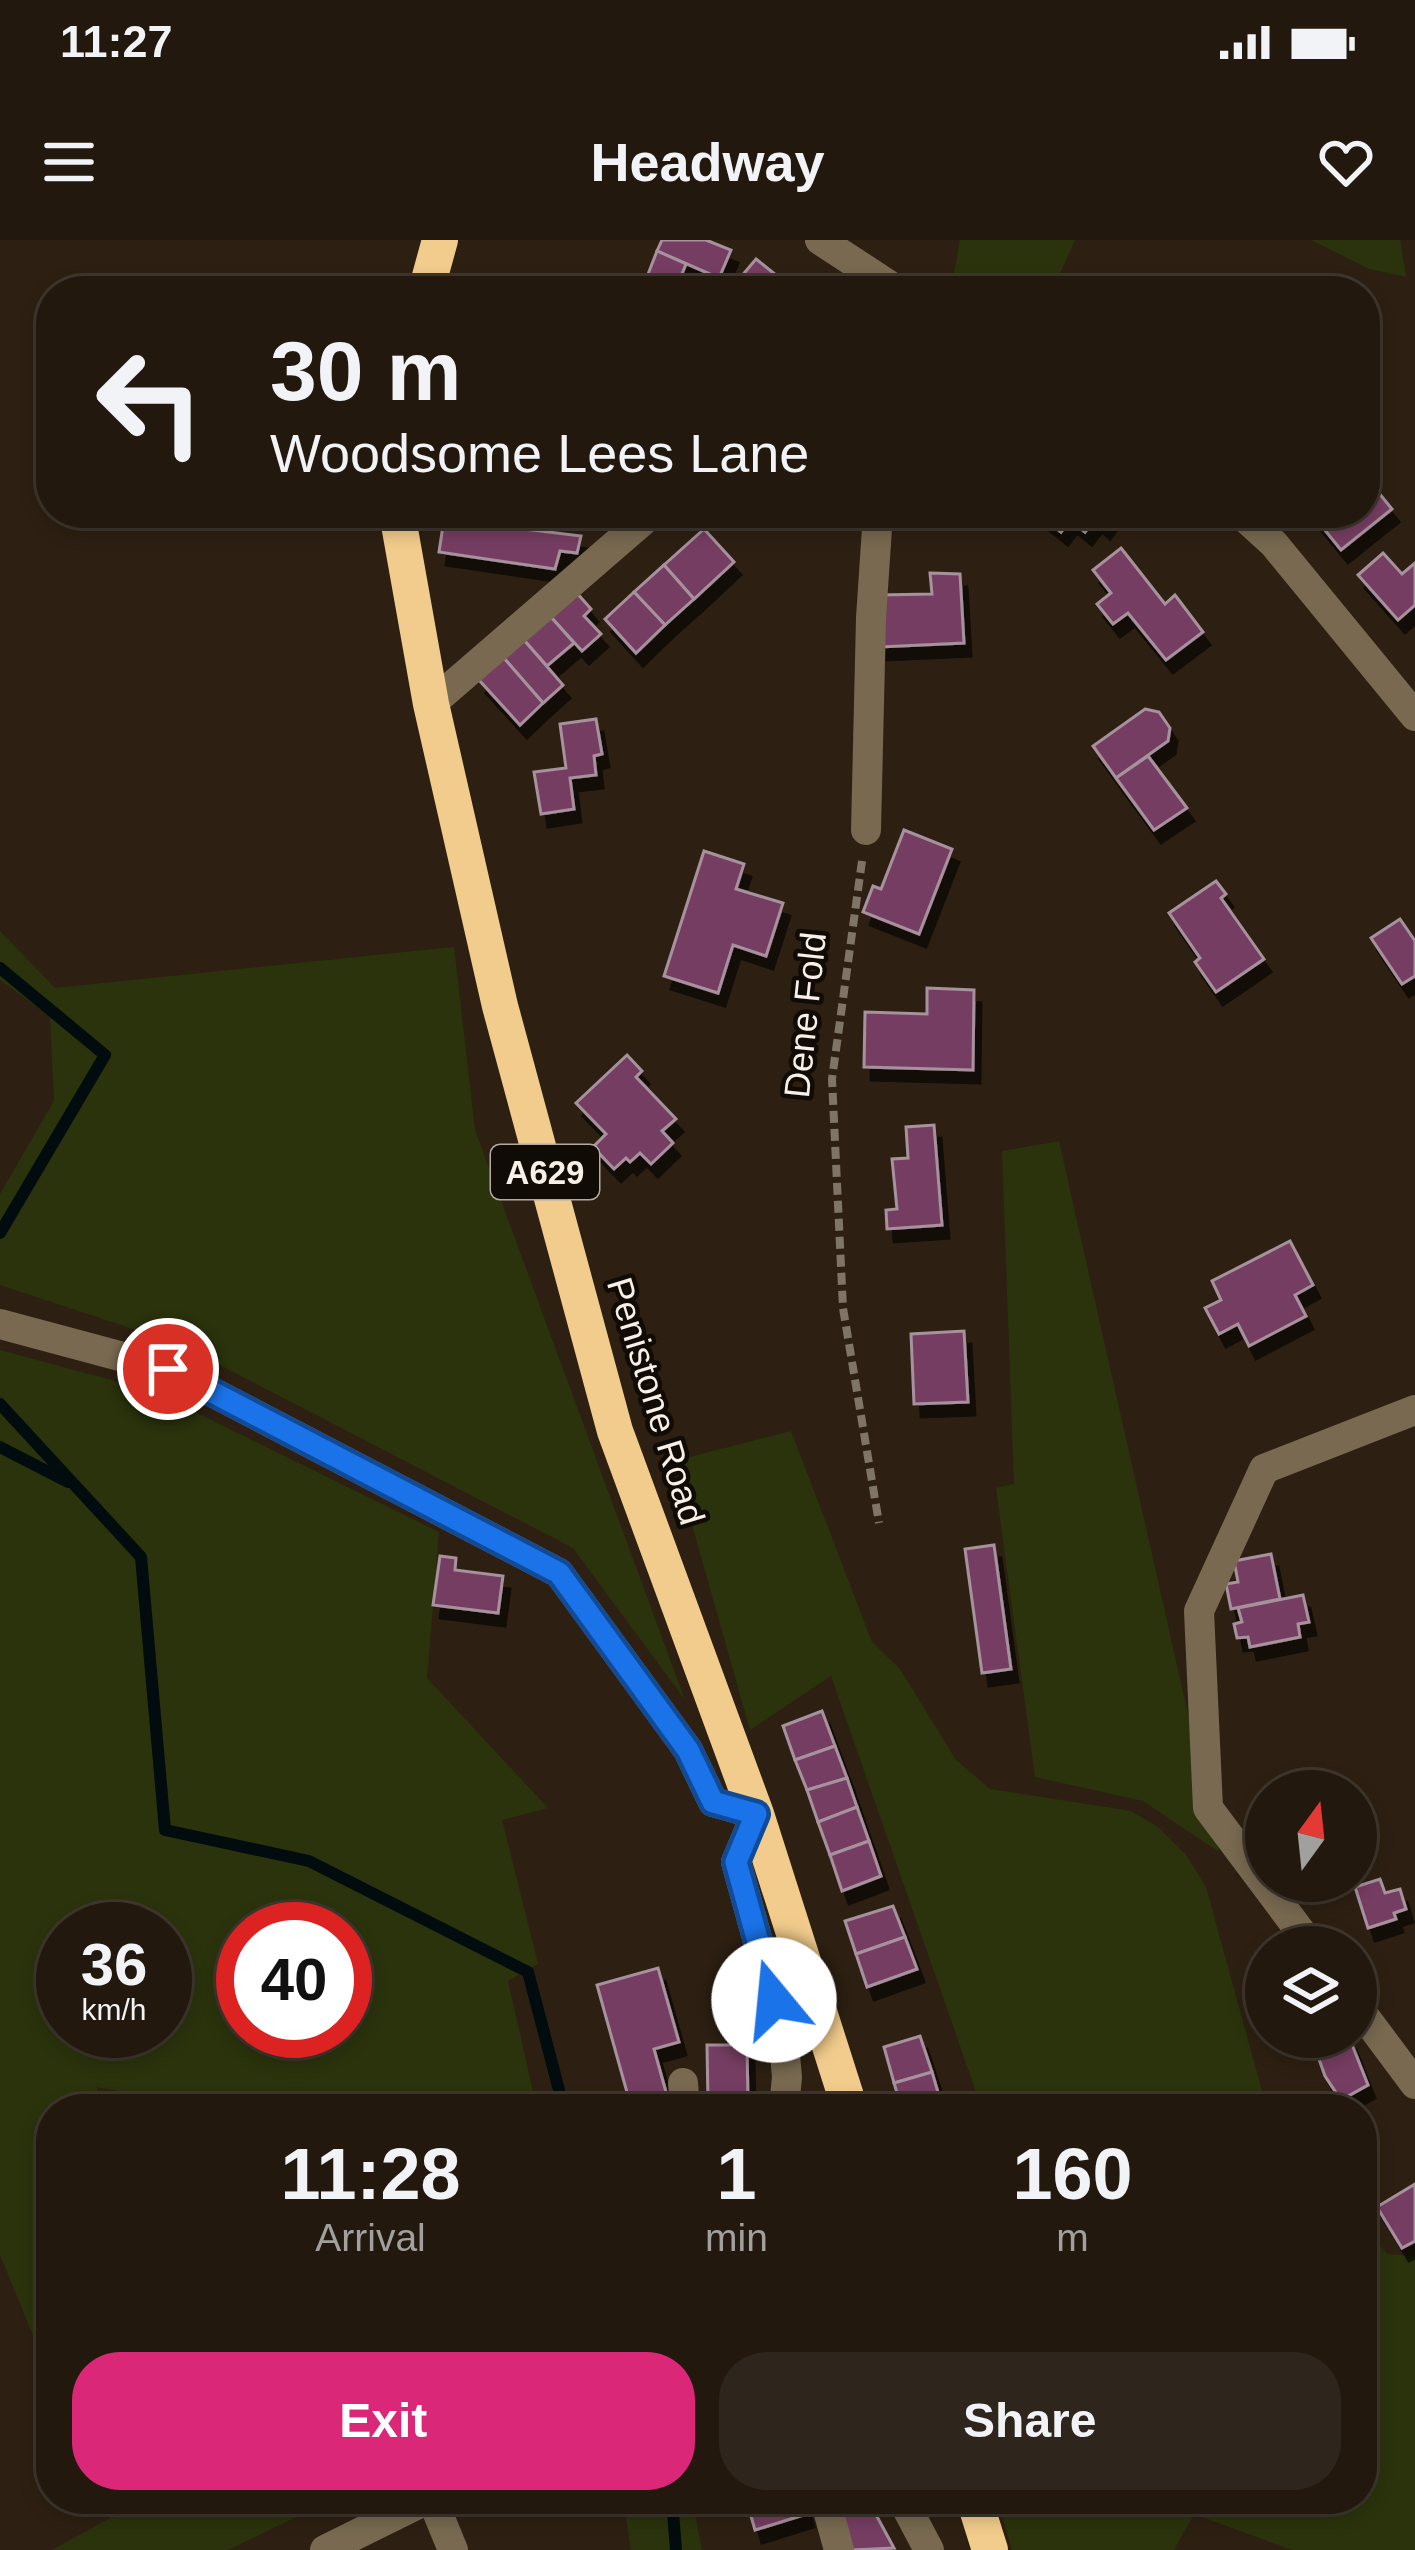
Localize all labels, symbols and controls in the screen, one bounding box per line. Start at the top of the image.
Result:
text: 11:27 [60,16,173,67]
icon: menu [36,129,102,195]
icon: heart [1313,129,1379,195]
text: Headway [590,132,825,192]
icon: left [72,324,228,480]
text: 30 m [270,324,461,418]
text: Woodsome Lees Lane [270,423,809,483]
street label: Dene Fold [776,930,834,1100]
road number: A629 [491,1145,599,1199]
street label: Penistone Road [599,1273,713,1529]
pin [117,1318,219,1420]
icon: arrive [135,1336,201,1402]
north arrow [1245,1770,1377,1902]
map controls [1245,1770,1377,2058]
speed limit sign: 40 [216,1902,372,2058]
button: layers [1245,1926,1377,2058]
text: 36 [81,1931,147,1998]
position arrow [711,1937,837,2063]
text: km/h [81,1993,147,2026]
text: 11:28 [280,2134,461,2214]
text: 1 [716,2134,757,2214]
text: 160 [1012,2134,1133,2214]
text: Arrival [315,2216,426,2259]
text: min [705,2216,768,2259]
text: m [1056,2216,1089,2259]
button: Exit [72,2352,695,2490]
button: Share [719,2352,1341,2490]

